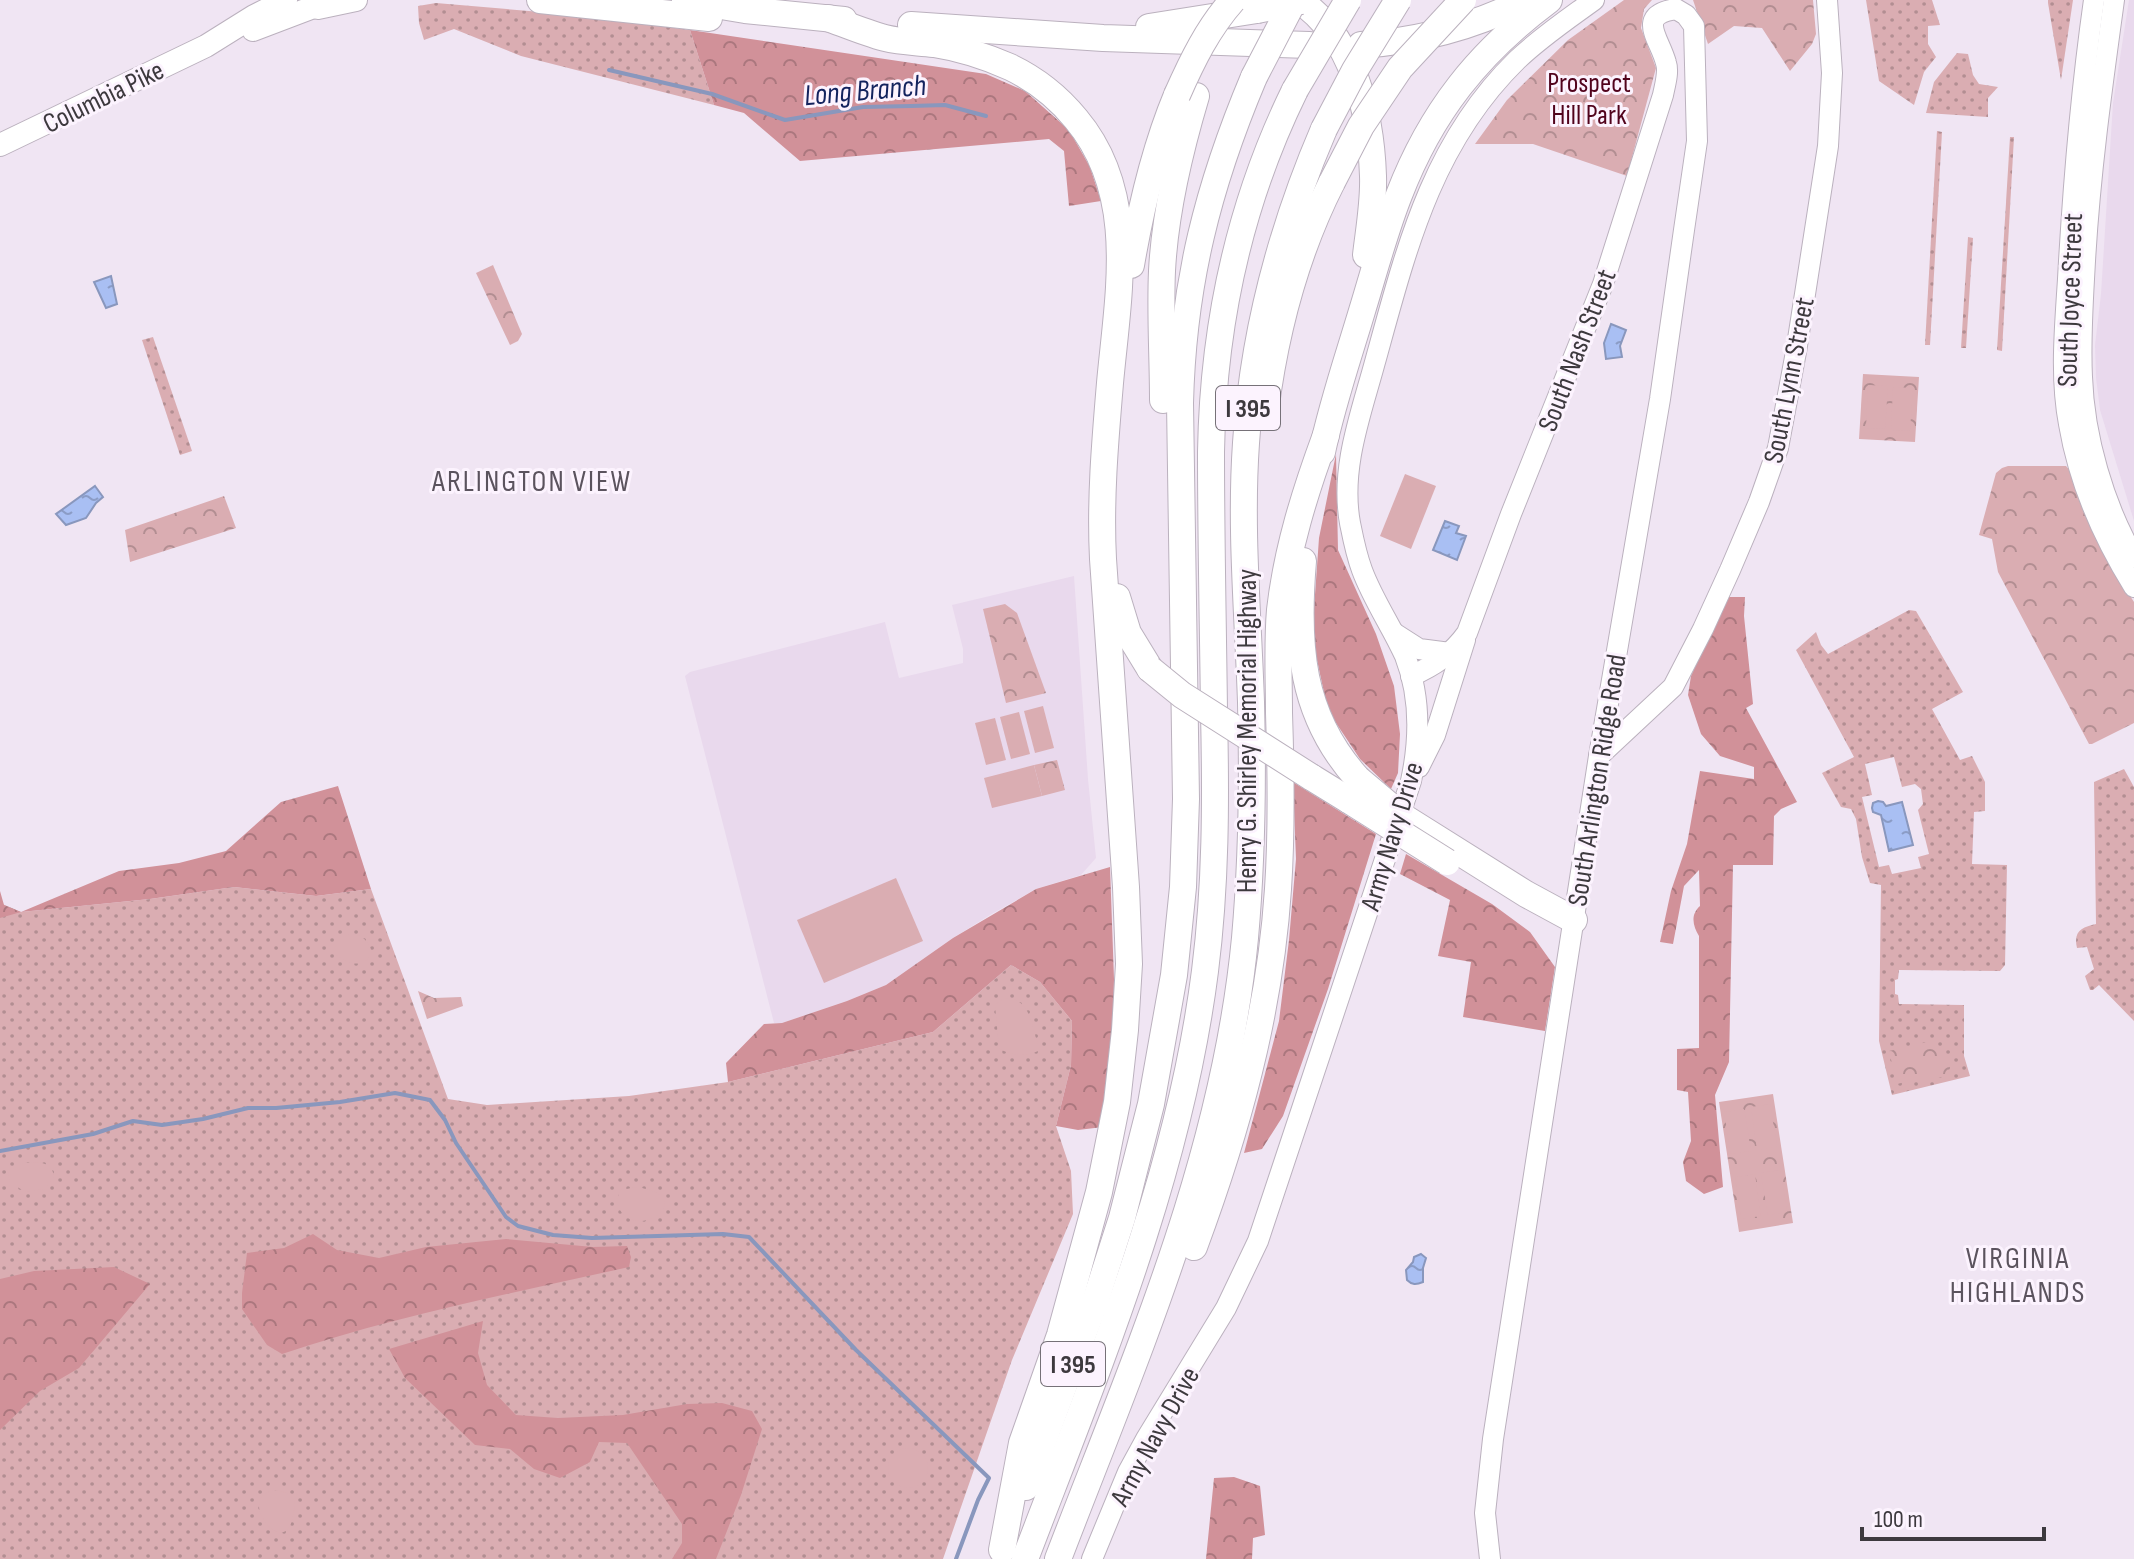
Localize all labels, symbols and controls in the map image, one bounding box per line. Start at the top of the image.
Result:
street label: Columbia Pike [38,54,170,141]
park label: Prospect Hill Park [1547,67,1631,132]
water label: Long Branch [803,68,928,114]
street label: South Joyce Street [2051,213,2090,388]
street label: South Nash Street [1531,265,1623,436]
street label: South Lynn Street [1757,295,1822,466]
road number: I 395 [1216,386,1280,430]
district label: ARLINGTON VIEW [431,464,632,500]
street label: Henry G. Shirley Memorial Highway [1231,569,1264,893]
street label: South Arlington Ridge Road [1561,652,1634,908]
street label: Army Navy Drive [1354,758,1431,916]
district label: VIRGINIA HIGHLANDS [1950,1241,2086,1311]
road number: I 395 [1041,1342,1105,1386]
street label: Army Navy Drive [1103,1362,1207,1513]
scale bar [1862,1491,2044,1541]
text: 100 m [1874,1505,1923,1534]

